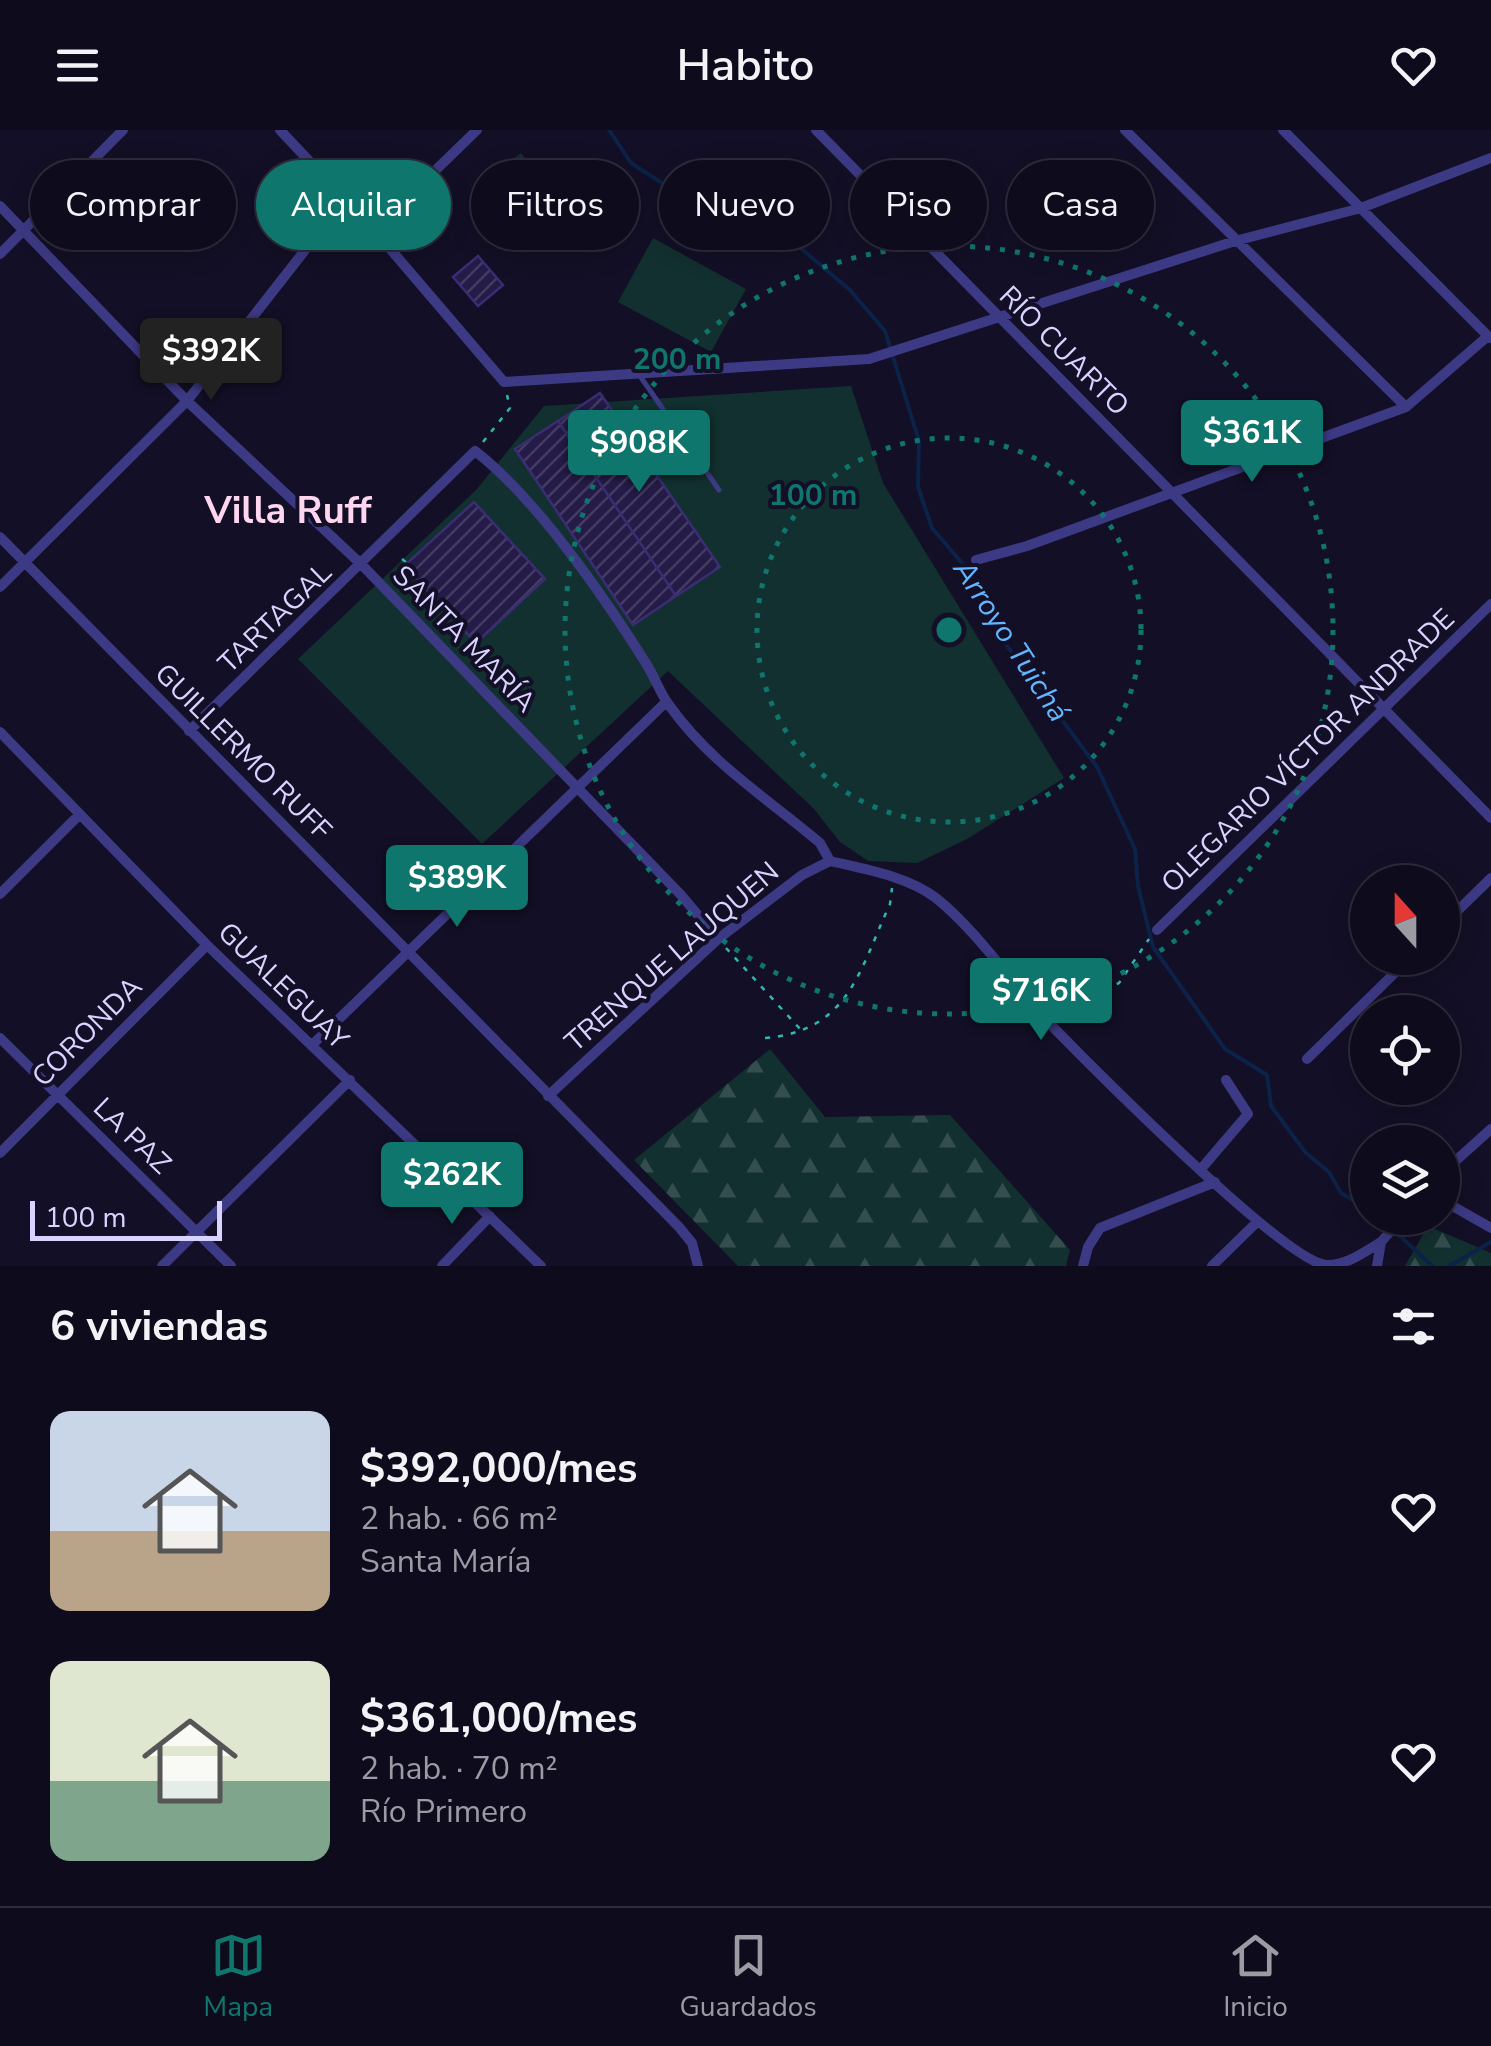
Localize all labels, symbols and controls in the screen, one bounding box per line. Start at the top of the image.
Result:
text: Habito [677,35,814,96]
icon: menu [50,38,105,93]
icon: heart [1386,38,1441,93]
chip: Comprar [30,160,236,250]
chip: Alquilar [256,160,451,250]
chip: Filtros [471,160,639,250]
chip: Nuevo [659,160,830,250]
chip: Piso [850,160,987,250]
chip: Casa [1007,160,1154,250]
street label: RÍO CUARTO [991,278,1137,424]
pin: $392K [141,318,281,403]
text: $392K [162,329,260,372]
text: 200 m [633,339,721,380]
pin: $361K [1182,400,1322,485]
pin: $908K [569,410,709,495]
text: $361K [1203,411,1301,454]
text: $908K [590,421,688,464]
text: 100 m [769,475,857,516]
district label: Villa Ruff [204,485,373,536]
water label: Arroyo Tuichá [943,551,1079,730]
street label: TARTAGAL [210,554,340,682]
street label: SANTA MARÍA [384,557,544,721]
street label: OLEGARIO VÍCTOR ANDRADE [1153,600,1463,902]
centre of rings [931,612,967,648]
street label: GUILLERMO RUFF [146,655,340,849]
pin: $389K [387,845,527,930]
street label: TRENQUE LAUQUEN [557,853,787,1061]
text: $389K [408,856,506,899]
north arrow [1350,865,1460,975]
map controls [1350,865,1460,1235]
street label: GUALEGUAY [209,914,358,1059]
pin: $716K [971,958,1111,1043]
street label: CORONDA [24,969,150,1095]
text: $716K [992,969,1090,1012]
button: locate [1350,995,1460,1105]
street label: LA PAZ [85,1089,179,1183]
button: layers [1350,1125,1460,1235]
pin: $262K [382,1142,522,1227]
text: $262K [403,1153,501,1196]
scale bar [30,1196,222,1240]
text: 100 m [45,1199,127,1237]
text: 6 viviendas [50,1298,268,1355]
icon: filters [1386,1299,1441,1354]
text: $392,000/mes [360,1440,638,1497]
icon: home [130,1451,250,1571]
icon: heart [1386,1484,1441,1539]
text: 2 hab. · 66 m² [360,1497,558,1540]
text: Santa María [360,1540,531,1583]
text: $361,000/mes [360,1690,638,1747]
icon: home [130,1701,250,1821]
icon: heart [1386,1734,1441,1789]
text: 2 hab. · 70 m² [360,1747,558,1790]
text: Río Primero [360,1790,527,1833]
tab: Mapa [203,1928,273,2026]
tab: Guardados [680,1928,817,2026]
tab: Inicio [1223,1928,1288,2026]

